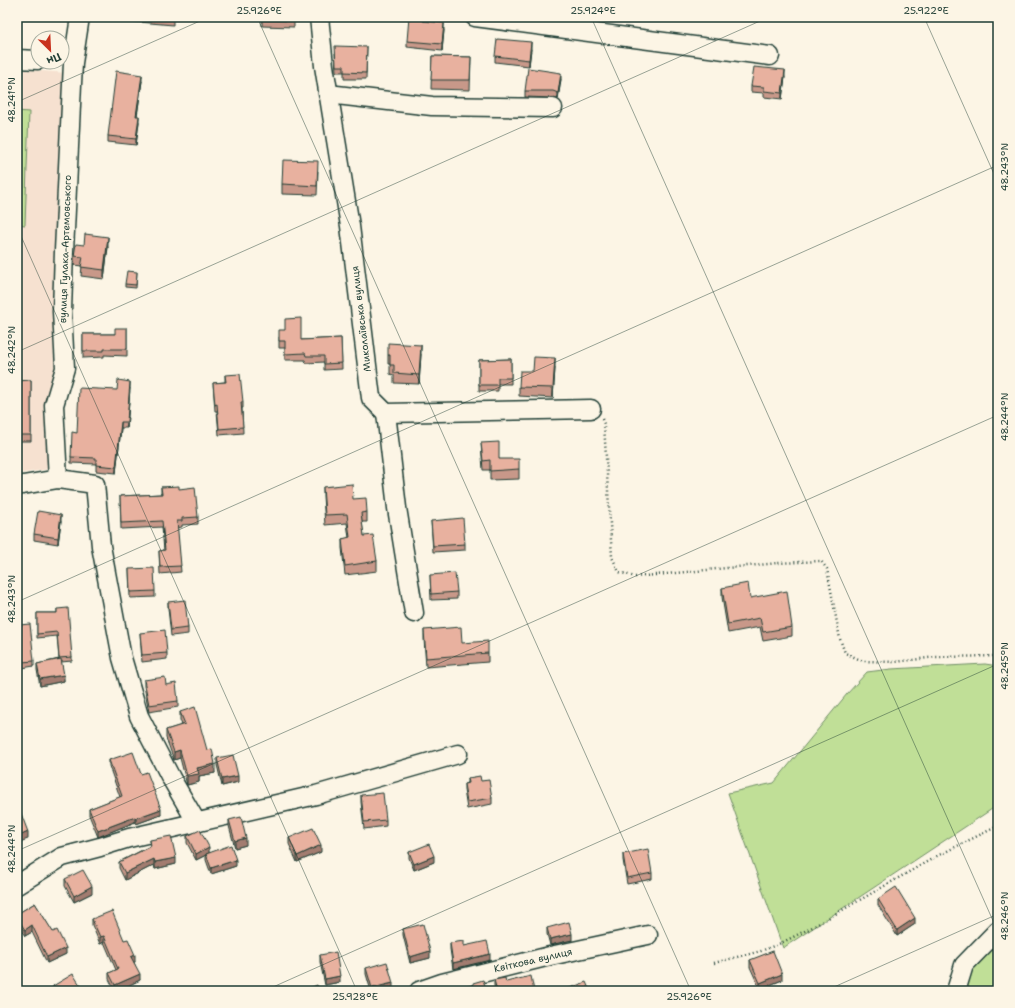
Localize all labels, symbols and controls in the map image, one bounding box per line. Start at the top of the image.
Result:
text: 25.926°E [236,4,282,17]
text: 25.924°E [570,4,616,17]
text: 25.922°E [903,4,949,17]
north arrow [30,30,70,70]
text: Пн [44,49,64,68]
text: 48.241°N [5,77,18,123]
text: 48.243°N [998,143,1011,191]
street label: вулиця Гулака-Артемовського [56,175,74,323]
street label: Миколаївська вулиця [348,265,374,373]
text: 48.242°N [5,326,18,374]
text: 48.244°N [998,393,1011,441]
text: 48.243°N [5,575,18,623]
text: 48.245°N [998,642,1011,690]
text: 48.244°N [5,825,18,873]
text: 48.246°N [998,892,1011,940]
street label: Квіткова вулиця [493,945,573,975]
text: 25.928°E [332,990,378,1003]
text: 25.926°E [666,990,712,1003]

